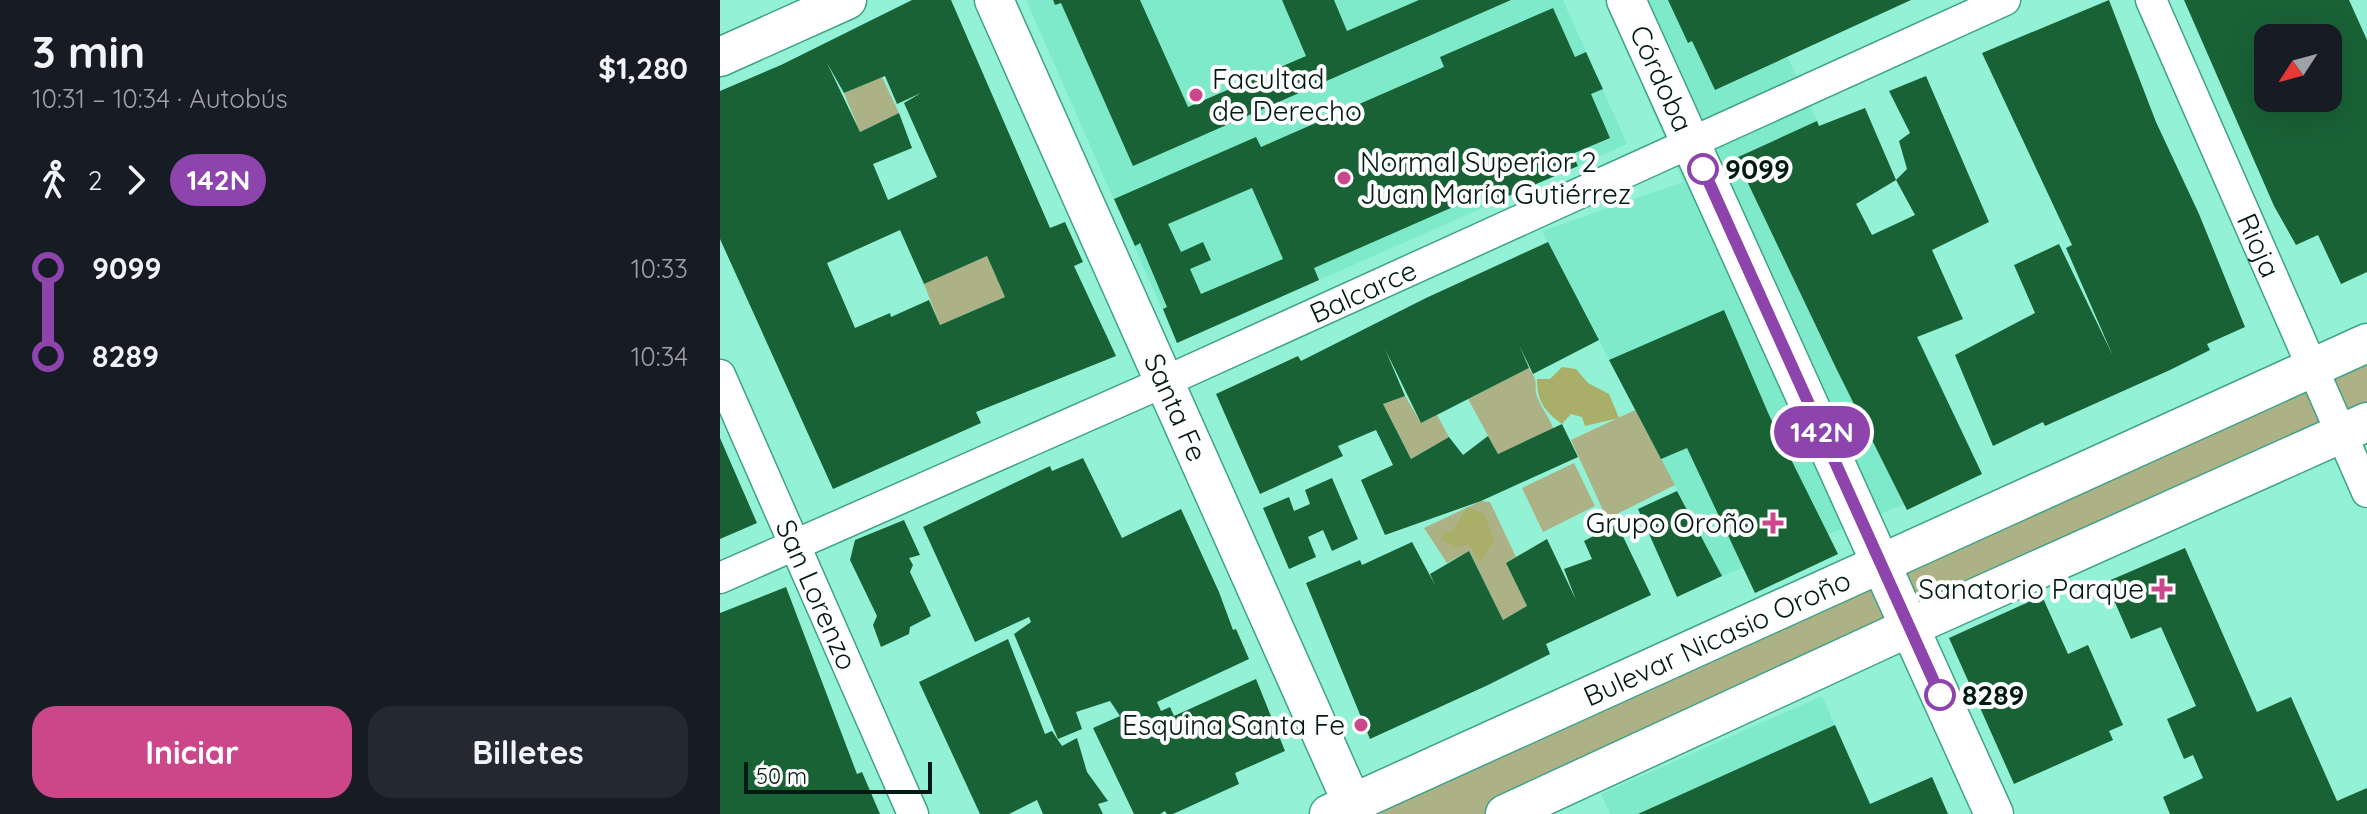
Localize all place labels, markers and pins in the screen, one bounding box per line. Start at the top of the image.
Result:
place label: Facultad de Derecho [1212,61,1362,128]
marker: Facultad de Derecho [1187,86,1205,104]
place label: Normal Superior 2 Juan María Gutiérrez [1360,144,1631,211]
place label: 9099 [1725,151,1790,186]
marker: 9099 [1688,154,1718,184]
marker: Normal Superior 2 Juan María Gutiérrez [1335,169,1353,187]
place label: Grupo Oroño [1586,505,1755,540]
marker: Grupo Oroño [1762,512,1784,534]
place label: Sanatorio Parque [1918,571,2144,606]
marker: Sanatorio Parque [2151,578,2173,600]
place label: 8289 [1962,677,2025,712]
marker: 8289 [1925,680,1955,710]
place label: Esquina Santa Fe [1122,707,1345,742]
marker: Esquina Santa Fe [1352,716,1370,734]

